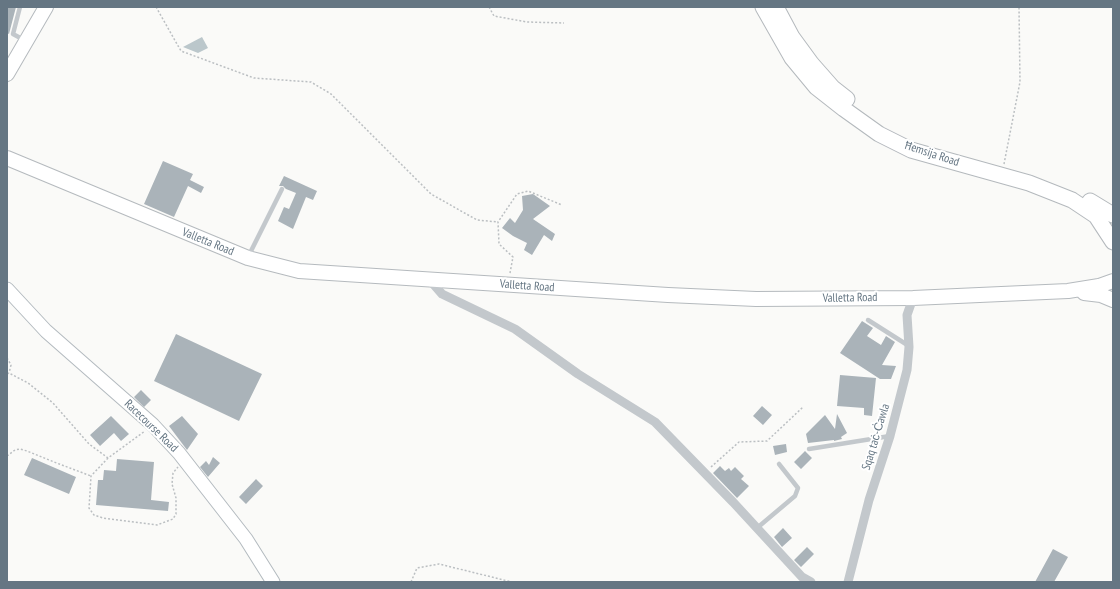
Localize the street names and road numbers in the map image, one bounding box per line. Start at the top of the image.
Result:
street label: Ħemsija Road [903,138,961,170]
street label: Valletta Road [180,225,236,259]
street label: Valletta Road [499,277,555,295]
street label: Valletta Road [822,290,878,306]
street label: Racecourse Road [121,397,181,455]
street label: Sqaq taċ-Ċawla [859,402,893,472]

